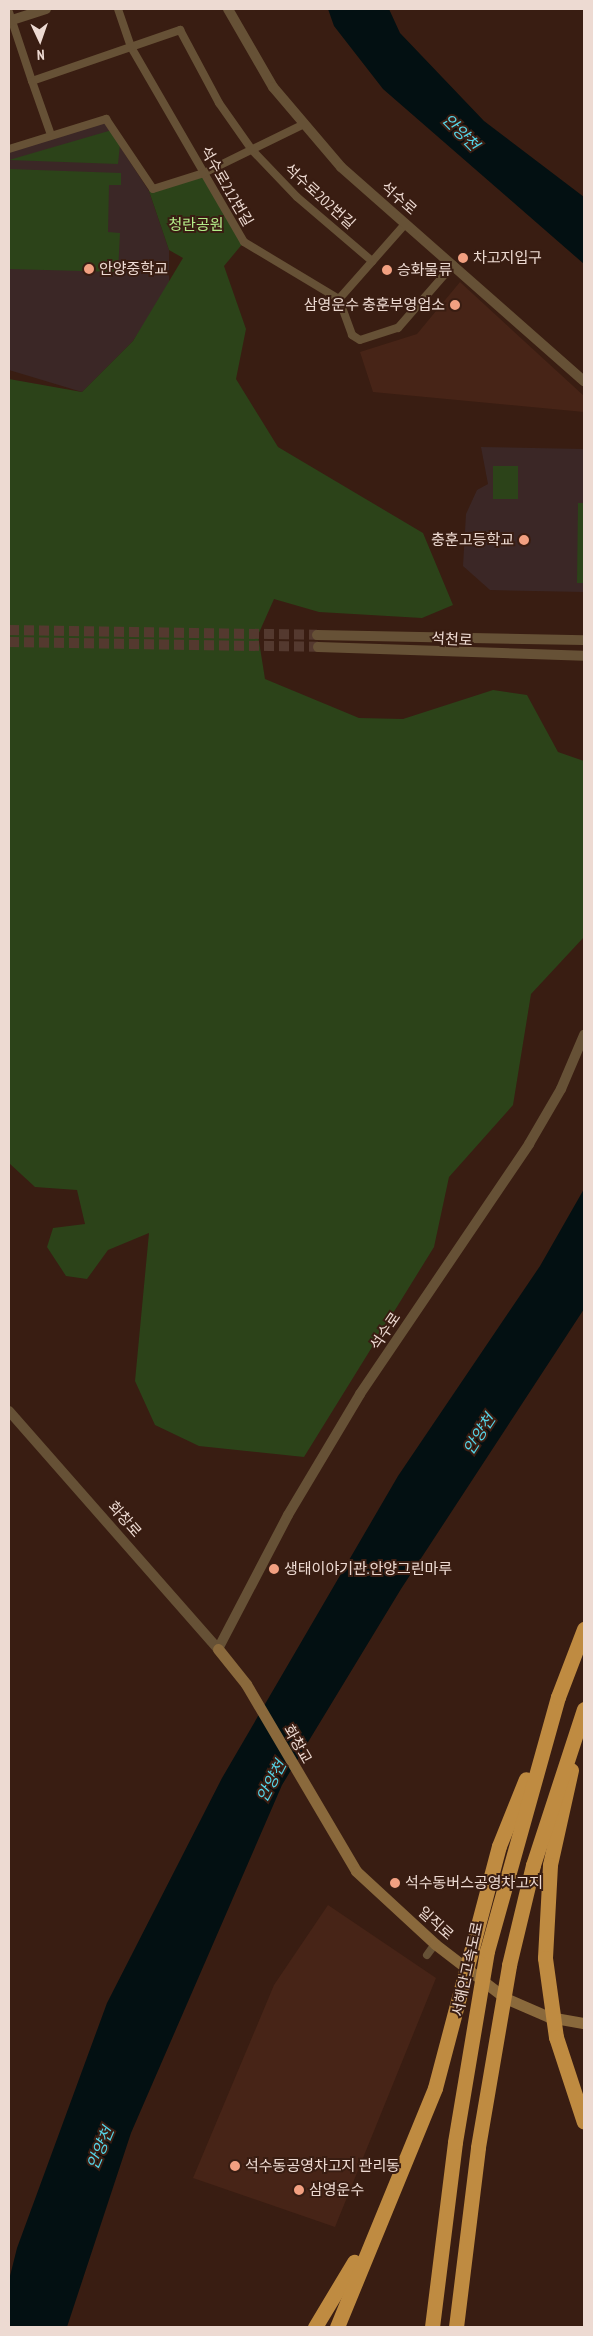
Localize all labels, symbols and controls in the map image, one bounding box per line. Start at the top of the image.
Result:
north arrow [15,15,65,65]
text: N [37,46,45,64]
water label: 안양천 [439,110,483,154]
street label: 석수로212번길 [197,143,257,229]
street label: 석수로202번길 [281,159,359,233]
street label: 석수로 [377,178,421,218]
park label: 청란공원 [168,216,224,234]
place label: 차고지입구 [473,249,542,267]
marker: 차고지입구 [457,252,469,264]
place label: 안양중학교 [99,260,168,278]
place label: 승화물류 [397,261,452,279]
marker: 안양중학교 [83,263,95,275]
marker: 승화물류 [381,264,393,276]
place label: 삼영운수 충훈부영업소 [304,296,445,314]
marker: 삼영운수 충훈부영업소 [449,299,461,311]
place label: 충훈고등학교 [431,531,514,549]
marker: 충훈고등학교 [518,534,530,546]
street label: 석천로 [431,629,473,649]
street label: 석수로 [366,1309,404,1353]
water label: 안양천 [459,1410,499,1458]
street label: 화창로 [105,1497,145,1541]
place label: 생태이야기관.안양그린마루 [284,1560,452,1578]
marker: 생태이야기관.안양그린마루 [268,1563,280,1575]
street label: 화창교 [280,1722,316,1766]
water label: 안양천 [252,1757,290,1805]
place label: 석수동버스공영차고지 [405,1874,543,1892]
marker: 석수동버스공영차고지 [389,1877,401,1889]
street label: 일직로 [415,1902,457,1944]
street label: 서해안고속도로 [448,1920,486,2018]
water label: 안양천 [83,2124,117,2172]
place label: 석수동공영차고지 관리동 [245,2157,400,2175]
marker: 석수동공영차고지 관리동 [229,2160,241,2172]
place label: 삼영운수 [309,2181,364,2199]
marker: 삼영운수 [293,2184,305,2196]

